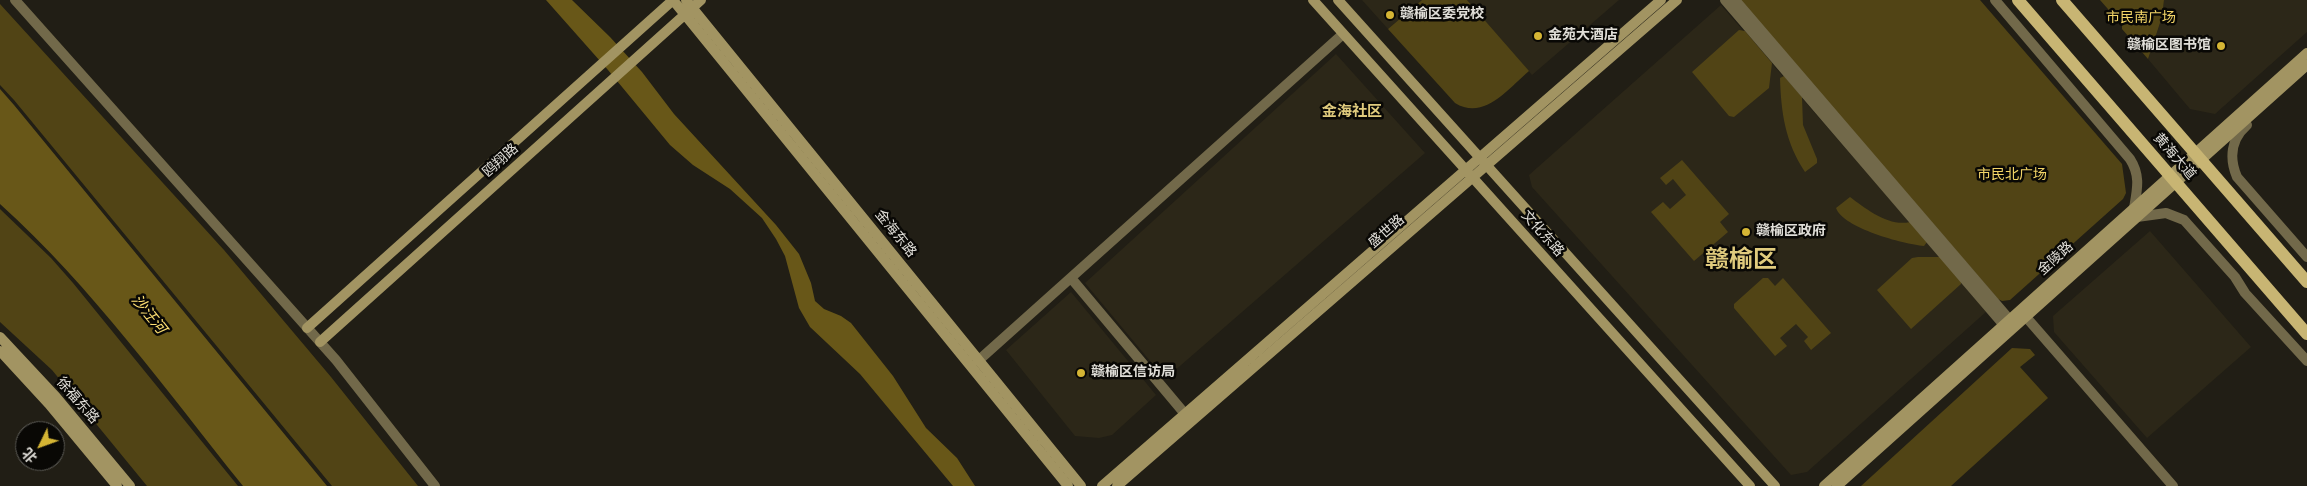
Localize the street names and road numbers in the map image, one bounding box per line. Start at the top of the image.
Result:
street label: 黄海大道 [2149,130,2199,184]
street label: 鸥翔路 [480,141,522,181]
street label: 金海东路 [871,207,919,261]
street label: 文化东路 [1517,208,1567,260]
street label: 盛世路 [1366,212,1408,252]
street label: 金陵路 [2035,239,2077,279]
street label: 徐福东路 [52,374,102,428]

